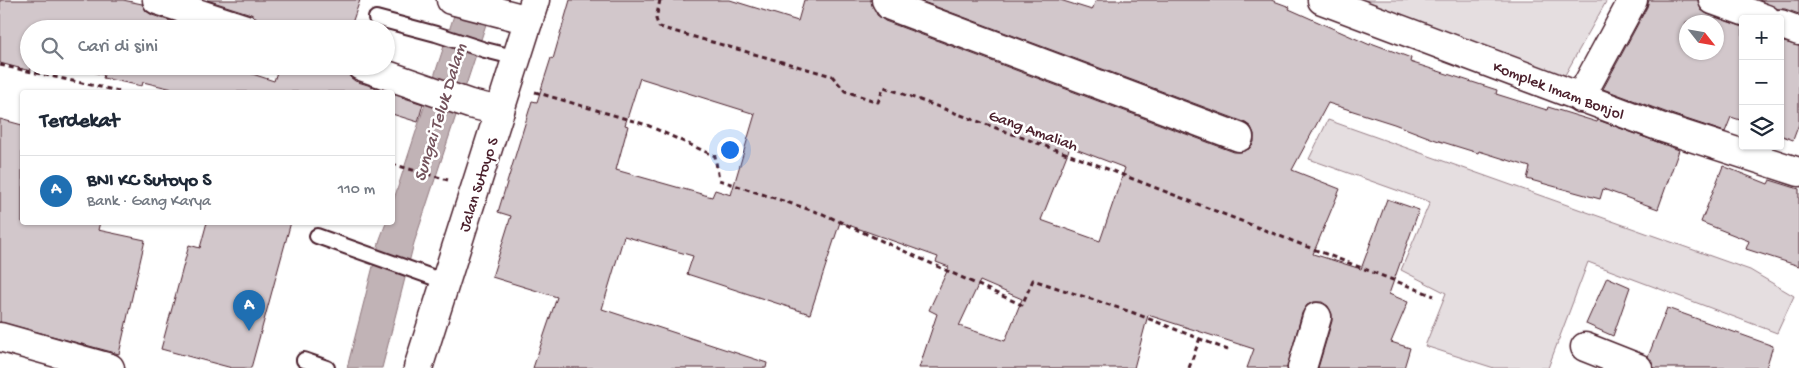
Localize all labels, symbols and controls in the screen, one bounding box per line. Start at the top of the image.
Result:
north arrow [1679,15,1724,60]
map controls [1739,15,1784,150]
button: + [1739,15,1784,60]
search box [20,20,395,75]
icon: search [38,34,66,62]
text: Cari di sini [78,36,158,59]
water label: Sungai Teluk Dalam [410,41,472,184]
street label: Komplek Imam Bonjol [1490,59,1626,126]
button: − [1739,60,1784,105]
button: layers [1739,105,1784,150]
street label: Gang Amaliah [986,107,1080,157]
text: Terdekat [40,110,119,135]
street label: Jalan Sutoyo S [456,135,505,235]
your location [717,137,743,163]
text: BNI KC Sutoyo S [87,170,211,193]
text: A [51,181,61,200]
text: 110 m [338,181,375,200]
text: Bank · Gang Karya [87,193,211,212]
pin: A [233,290,265,331]

